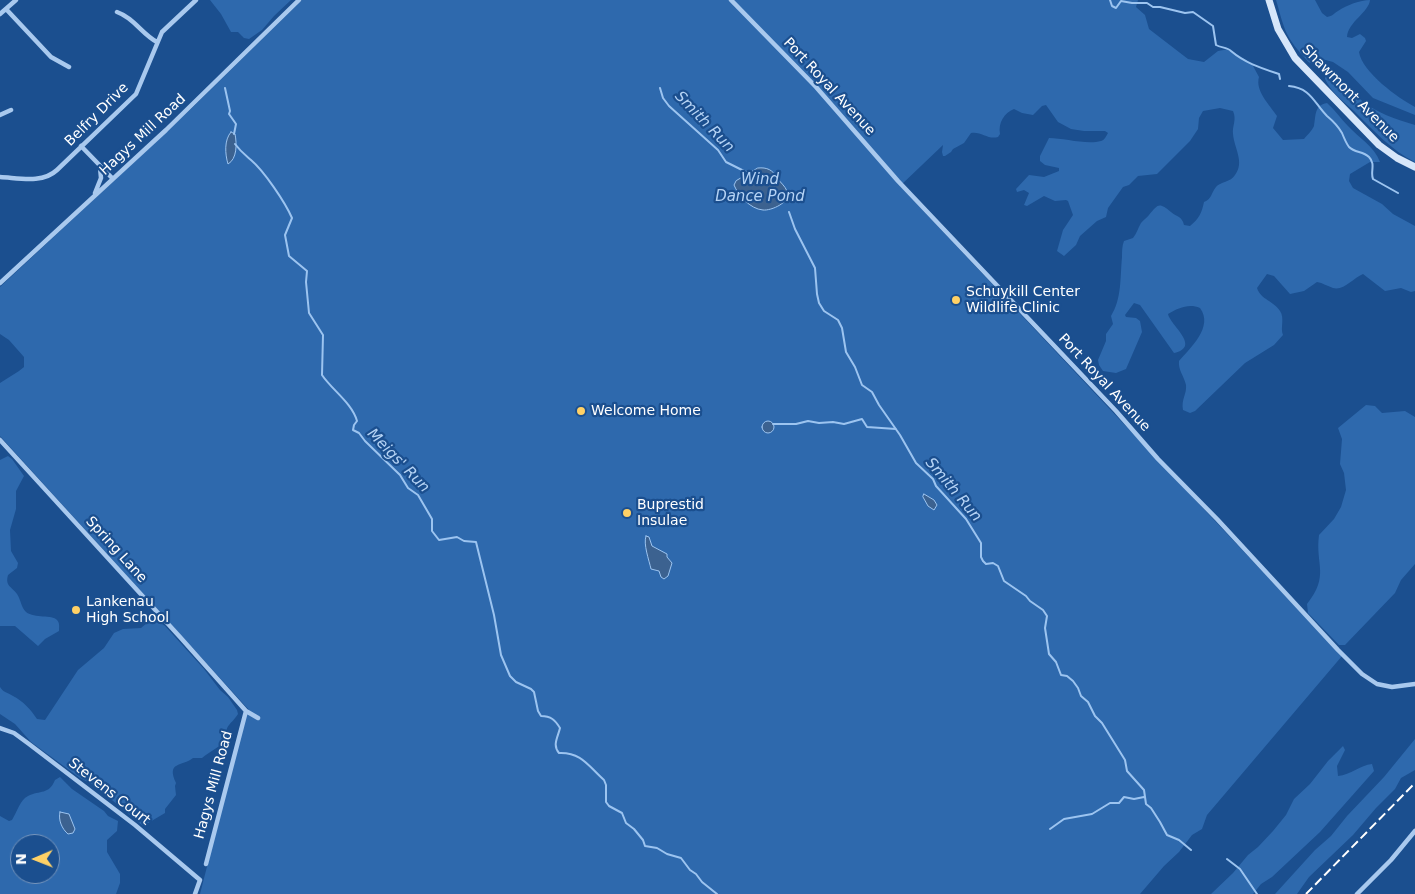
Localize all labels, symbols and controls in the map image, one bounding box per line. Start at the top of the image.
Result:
street label: Port Royal Avenue [780,35,878,139]
street label: Shawmont Avenue [1298,42,1402,146]
street label: Belfry Drive [62,80,132,150]
water label: Smith Run [670,88,738,156]
street label: Hagys Mill Road [97,91,189,179]
water label: Wind Dance Pond [715,171,805,206]
place label: Schuykill Center Wildlife Clinic [966,284,1080,316]
marker: Schuykill Center Wildlife Clinic [950,294,962,306]
street label: Port Royal Avenue [1055,331,1153,435]
place label: Welcome Home [591,403,701,419]
marker: Welcome Home [575,405,587,417]
water label: Meigs' Run [363,425,433,497]
water label: Smith Run [921,454,985,526]
place label: Buprestid Insulae [637,497,704,530]
marker: Buprestid Insulae [621,507,633,519]
street label: Spring Lane [82,513,150,587]
place label: Lankenau High School [86,594,169,626]
marker: Lankenau High School [70,604,82,616]
street label: Hagys Mill Road [191,729,237,841]
street label: Stevens Court [65,755,153,829]
north arrow [10,834,60,884]
text: N [13,853,29,865]

